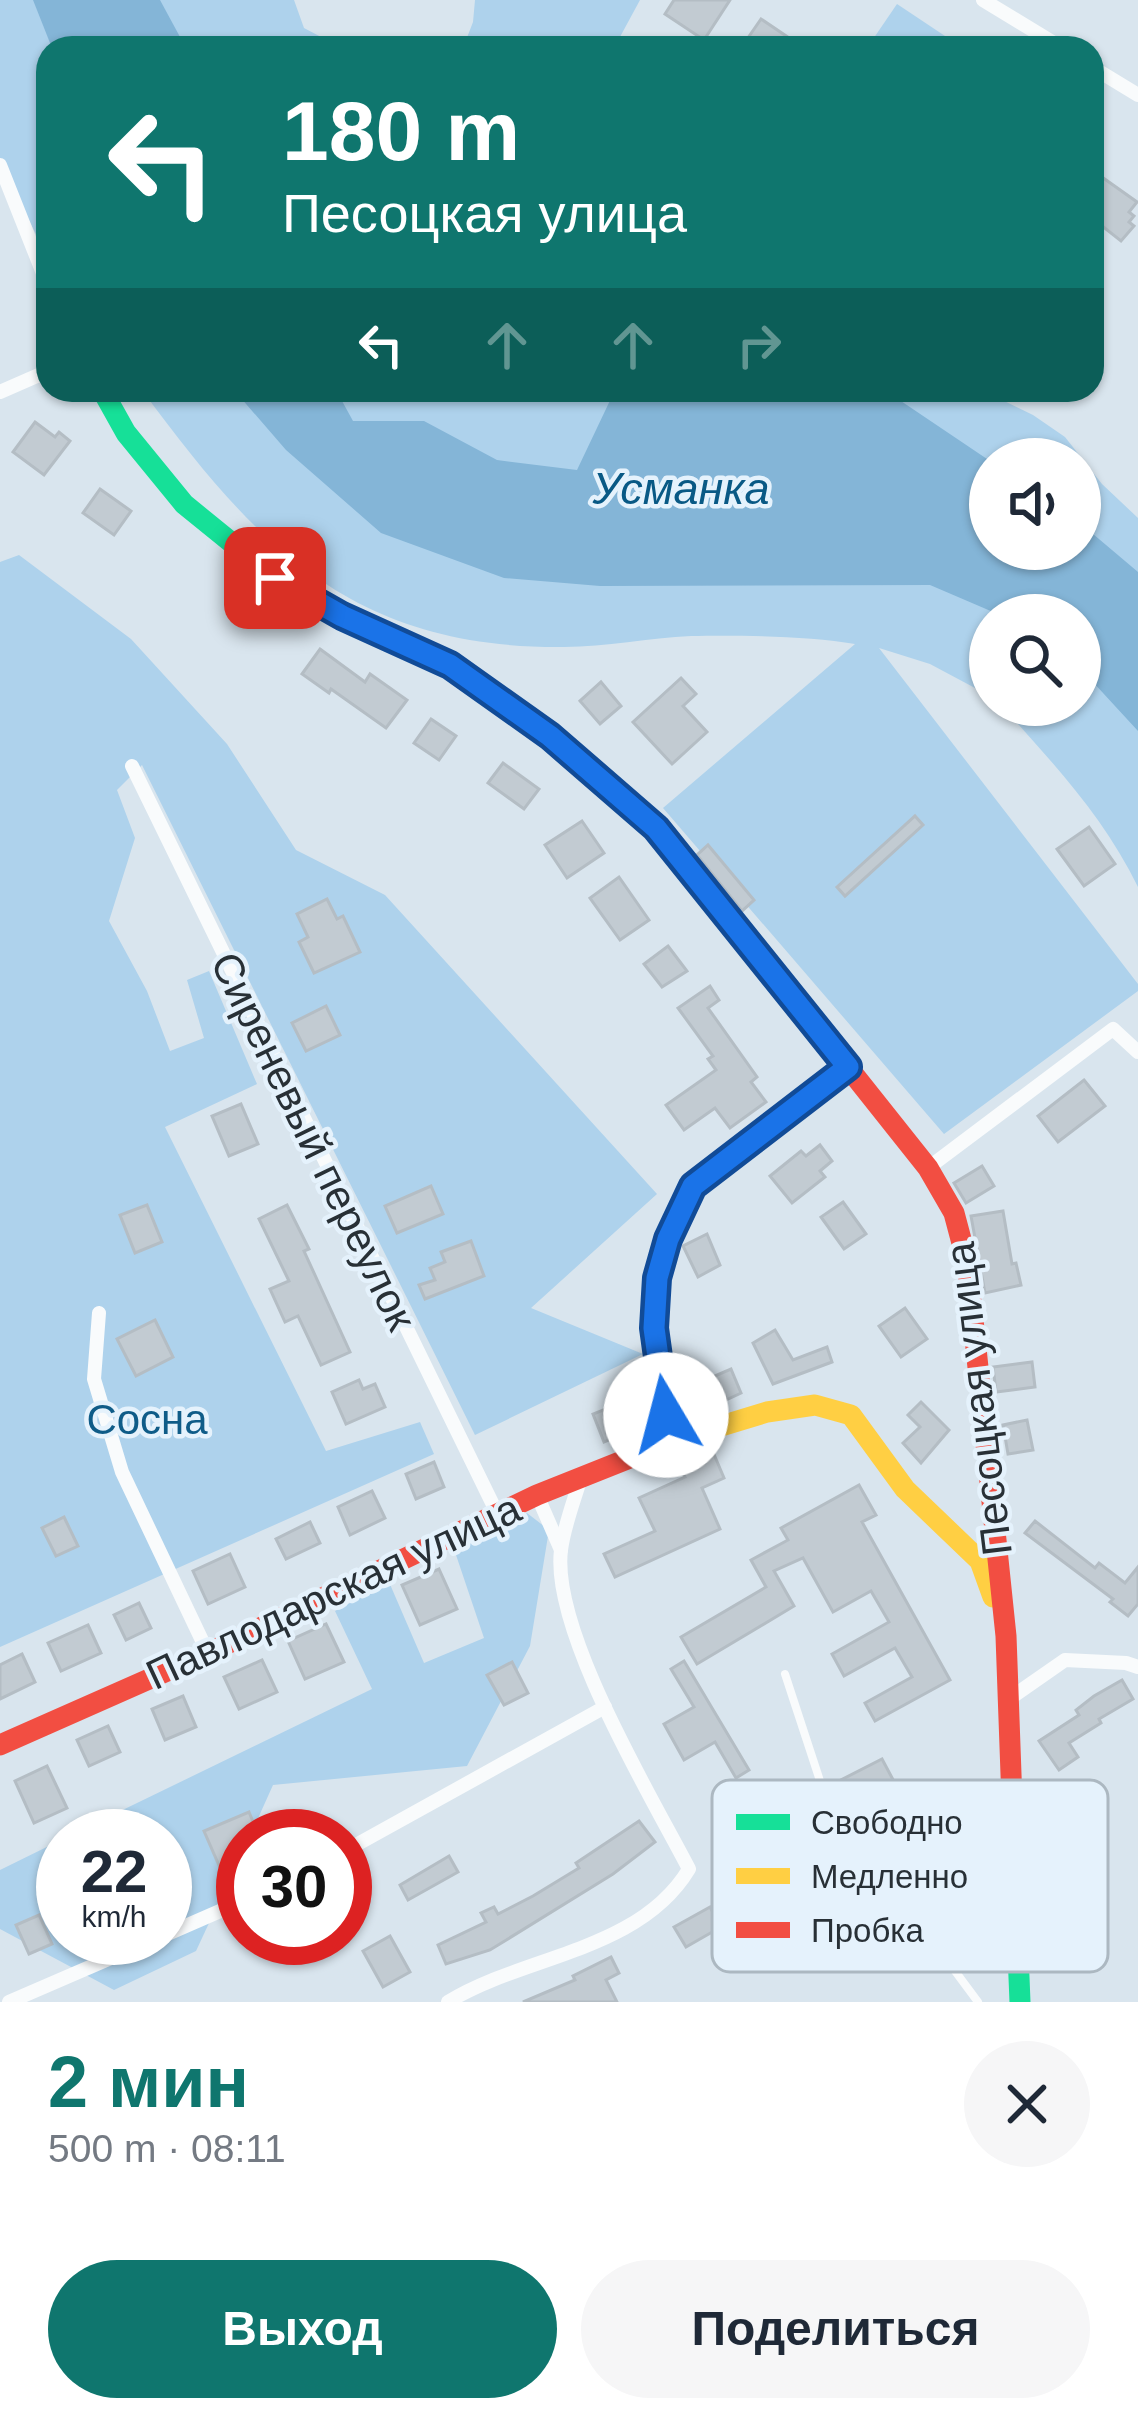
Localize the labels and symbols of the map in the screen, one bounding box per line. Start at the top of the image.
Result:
water label: Усманка [591,463,770,514]
pin [224,527,326,629]
street label: Сиреневый переулок [202,945,426,1338]
street label: Песоцкая улица [936,1239,1021,1558]
position arrow [603,1352,729,1478]
park label: Сосна [86,1396,208,1443]
street label: Павлодарская улица [139,1484,528,1699]
legend [712,1780,1108,1972]
text: Свободно [811,1804,963,1841]
speed limit sign: 30 [216,1809,372,1965]
text: Медленно [811,1858,968,1895]
text: Пробка [811,1912,924,1949]

